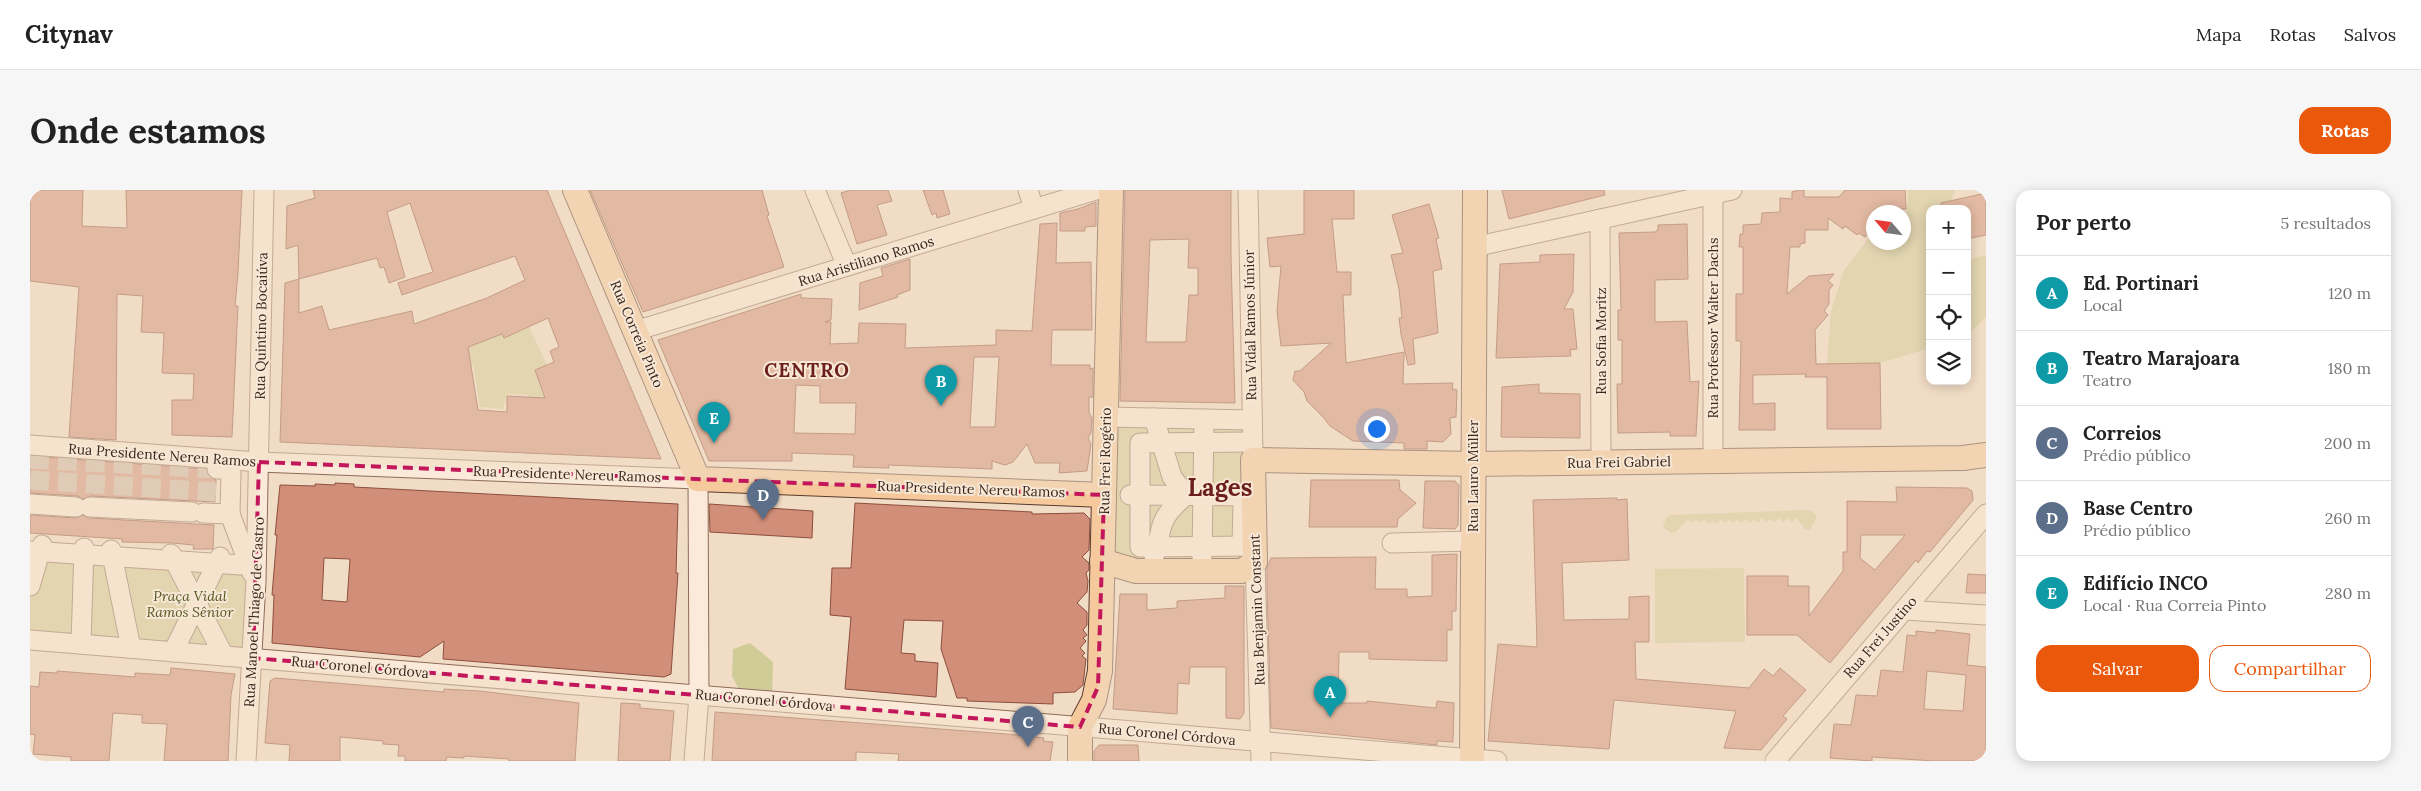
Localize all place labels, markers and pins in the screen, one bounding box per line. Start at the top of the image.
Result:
pin: B [925,365,957,406]
pin: E [698,402,730,443]
pin: D [747,479,779,520]
pin: A [1314,676,1346,717]
pin: C [1012,706,1044,747]

